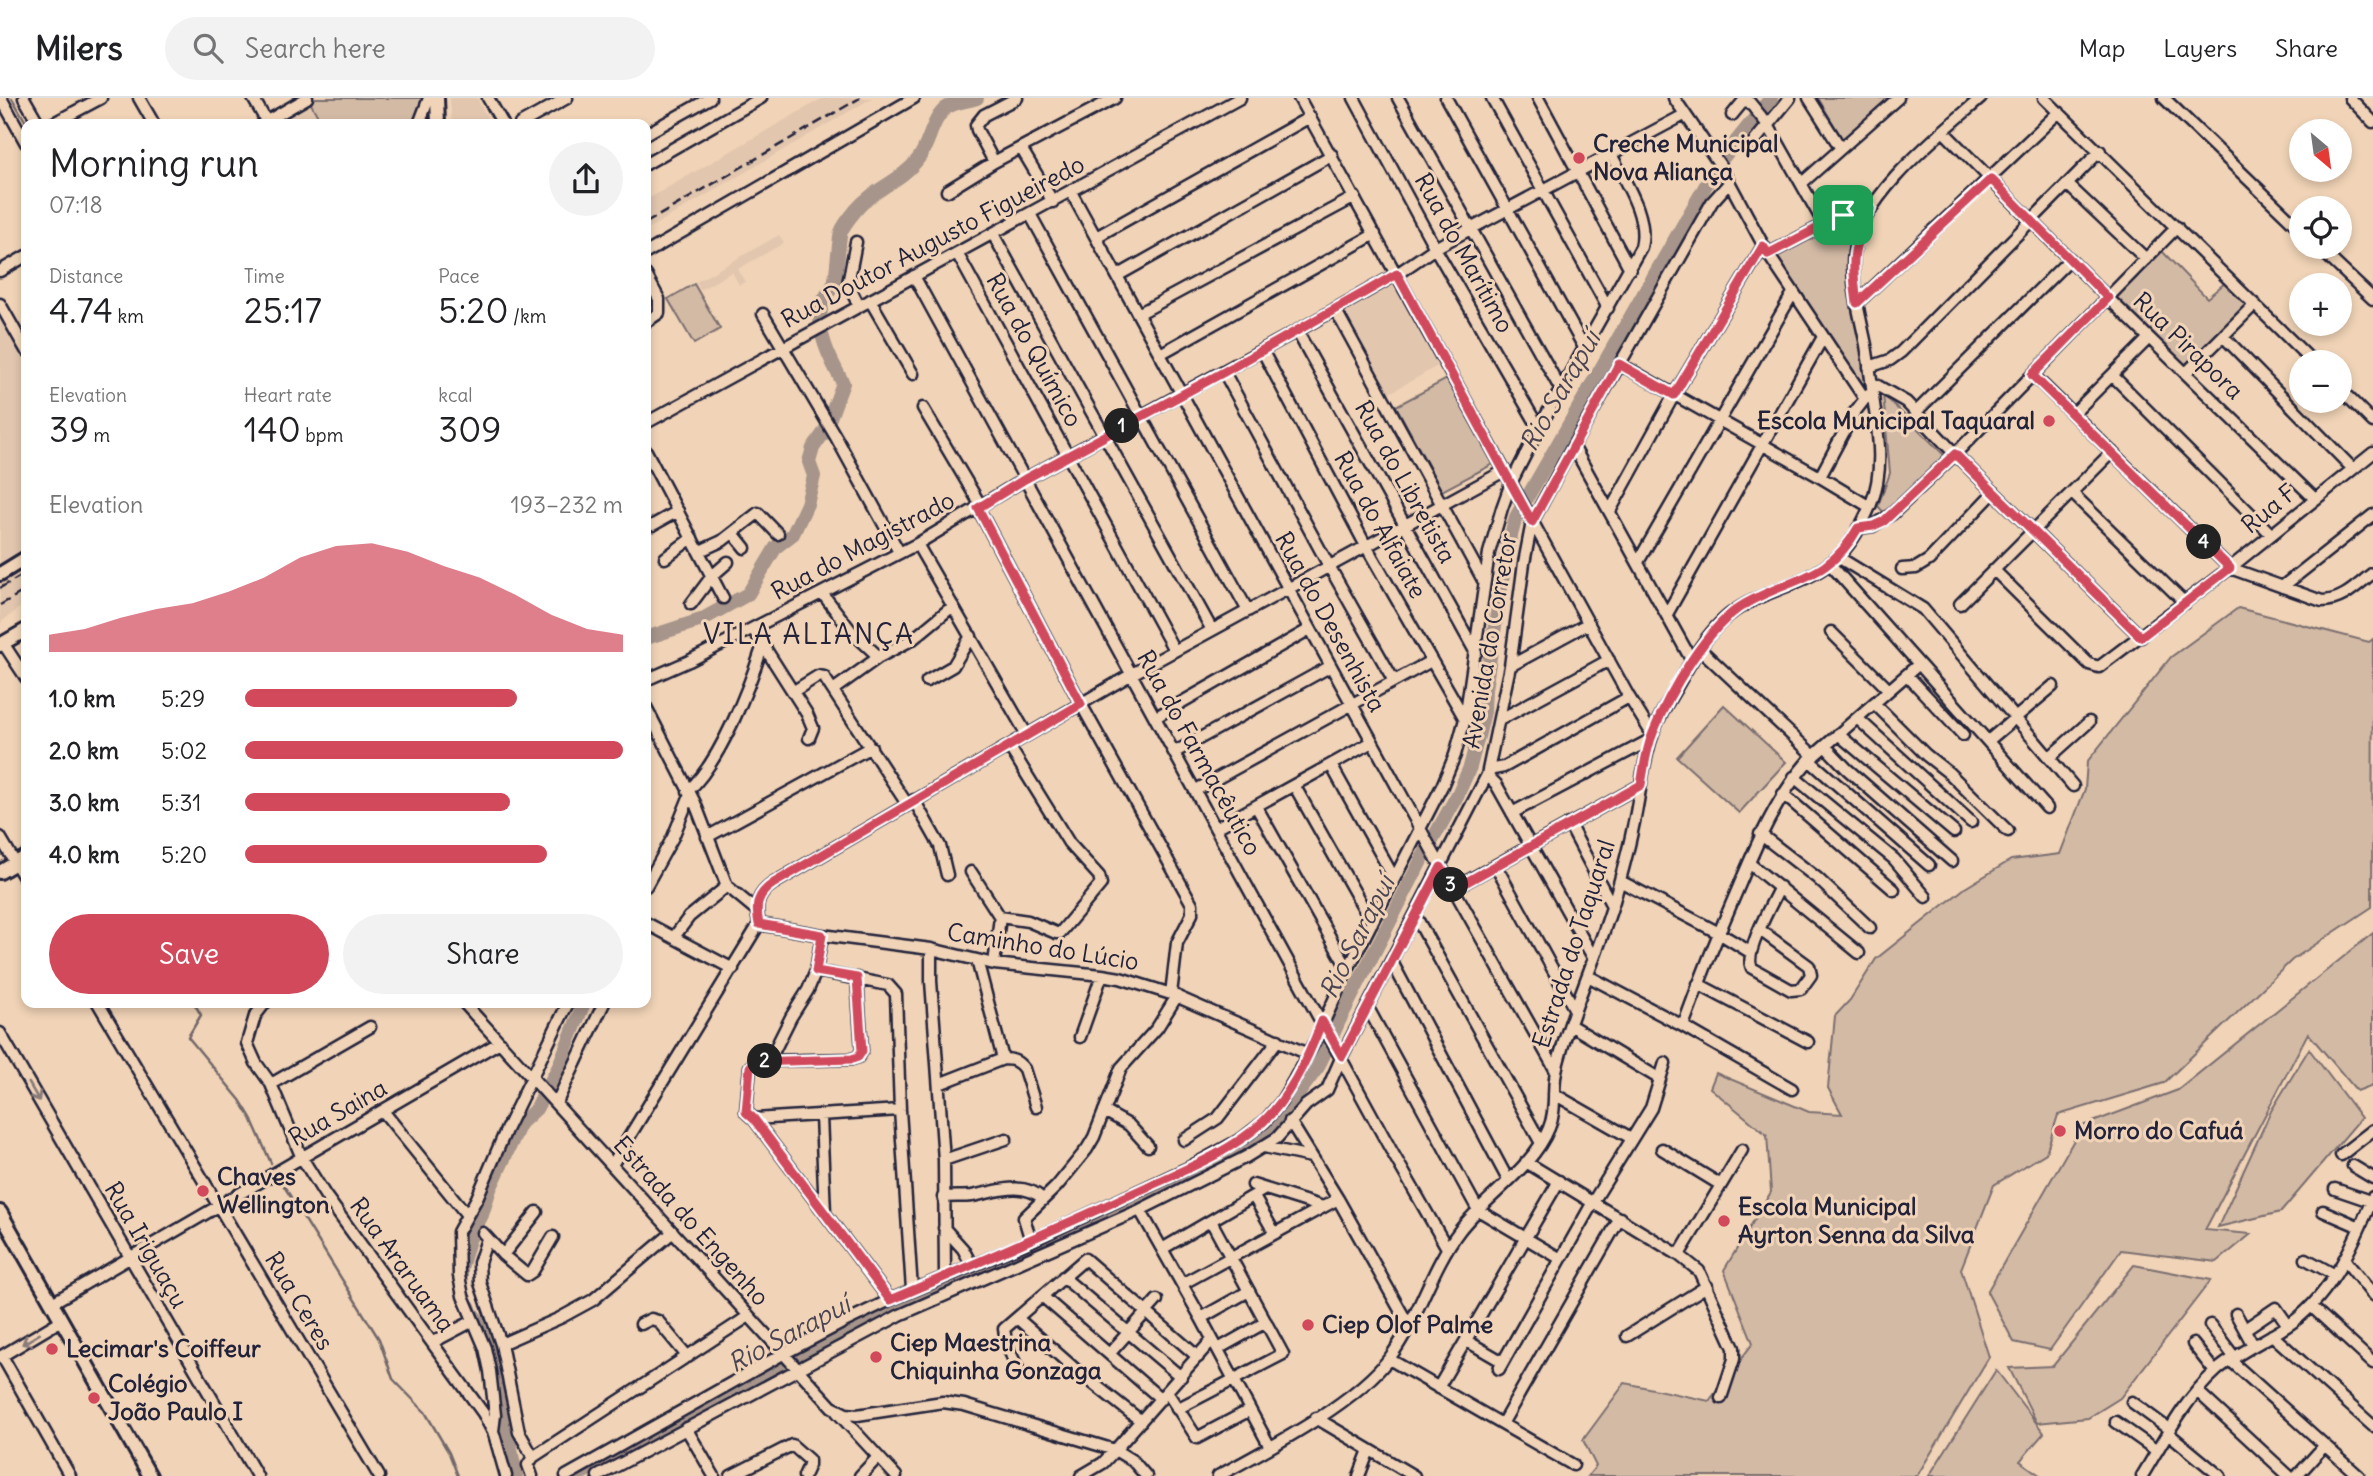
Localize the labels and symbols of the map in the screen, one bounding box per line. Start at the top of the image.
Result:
north arrow [2289,119,2352,182]
place label: Creche Municipal Nova Aliança [1593,128,1778,186]
street label: Rua Doutor Augusto Figueiredo [776,148,1089,334]
marker: Creche Municipal Nova Aliança [1571,150,1587,166]
street label: Rua do Marítimo [1409,167,1521,338]
pin [1813,185,1873,245]
street label: Rua do Químico [980,267,1089,432]
street label: Rua Pirapora [2127,285,2250,405]
water label: Rio Sarapuí [1512,321,1609,457]
street label: Rua do Libretista [1349,395,1463,568]
place label: Escola Municipal Taquaral [1757,405,2035,435]
pin: 1 [1104,408,1140,444]
marker: Escola Municipal Taquaral [2041,413,2057,429]
street label: Rua do Alfaiate [1328,446,1434,603]
street label: Rua F [2235,477,2302,539]
street label: Rua do Magistrado [766,484,959,606]
pin: 4 [2186,524,2222,560]
street label: Rua do Desenhista [1269,526,1393,717]
street label: Avenida do Corretor [1455,531,1523,751]
district label: VILA ALIANÇA [703,616,915,652]
street label: Rua do Farmacêutico [1131,645,1269,860]
street label: Estrada do Taquaral [1525,836,1621,1052]
water label: Rio Sarapuí [1312,866,1403,1004]
pin: 3 [1434,868,1468,902]
street label: Caminho do Lúcio [945,916,1141,976]
pin: 2 [748,1044,782,1079]
street label: Rua Saina [283,1072,392,1152]
one-way arrow [27,1082,41,1102]
place label: Morro do Cafuá [2074,1115,2244,1145]
marker: Morro do Cafuá [2052,1123,2068,1139]
street label: Estrada do Engenho [607,1129,776,1312]
place label: Chaves Wellington [217,1161,330,1219]
street label: Rua Iriguaçu [99,1176,195,1313]
marker: Chaves Wellington [195,1183,211,1199]
street label: Rua Araruama [344,1191,462,1338]
place label: Escola Municipal Ayrton Senna da Silva [1738,1191,1975,1249]
marker: Escola Municipal Ayrton Senna da Silva [1716,1213,1732,1229]
street label: Rua Ceres [259,1246,341,1355]
water label: Rio Sarapuí [722,1286,859,1379]
place label: Ciep Olof Palme [1322,1309,1493,1339]
marker: Ciep Olof Palme [1300,1317,1316,1333]
place label: Ciep Maestrina Chiquinha Gonzaga [890,1327,1102,1385]
one-way arrow [21,1332,41,1346]
place label: Lecimar's Coiffeur [66,1333,261,1363]
marker: Lecimar's Coiffeur [44,1341,60,1357]
marker: Ciep Maestrina Chiquinha Gonzaga [868,1349,884,1365]
place label: Colégio João Paulo I [108,1368,243,1426]
marker: Colégio João Paulo I [86,1390,102,1406]

